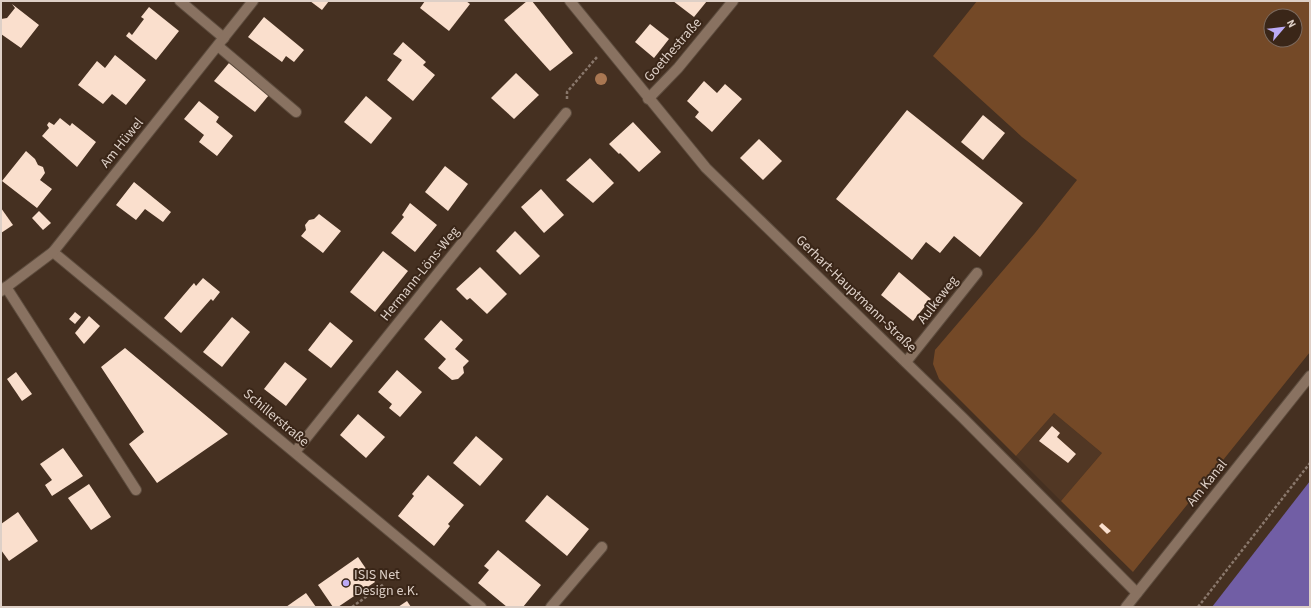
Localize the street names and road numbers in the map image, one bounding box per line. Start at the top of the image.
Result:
street label: Goethestraße [639,14,707,86]
street label: Am Hüwel [96,113,149,172]
street label: Hermann-Löns-Weg [376,223,464,325]
street label: Gerhart-Hauptmann-Straße [791,231,921,357]
street label: Aulkeweg [913,272,963,328]
street label: Schillerstraße [239,384,313,452]
street label: Am Kanal [1182,455,1232,511]

